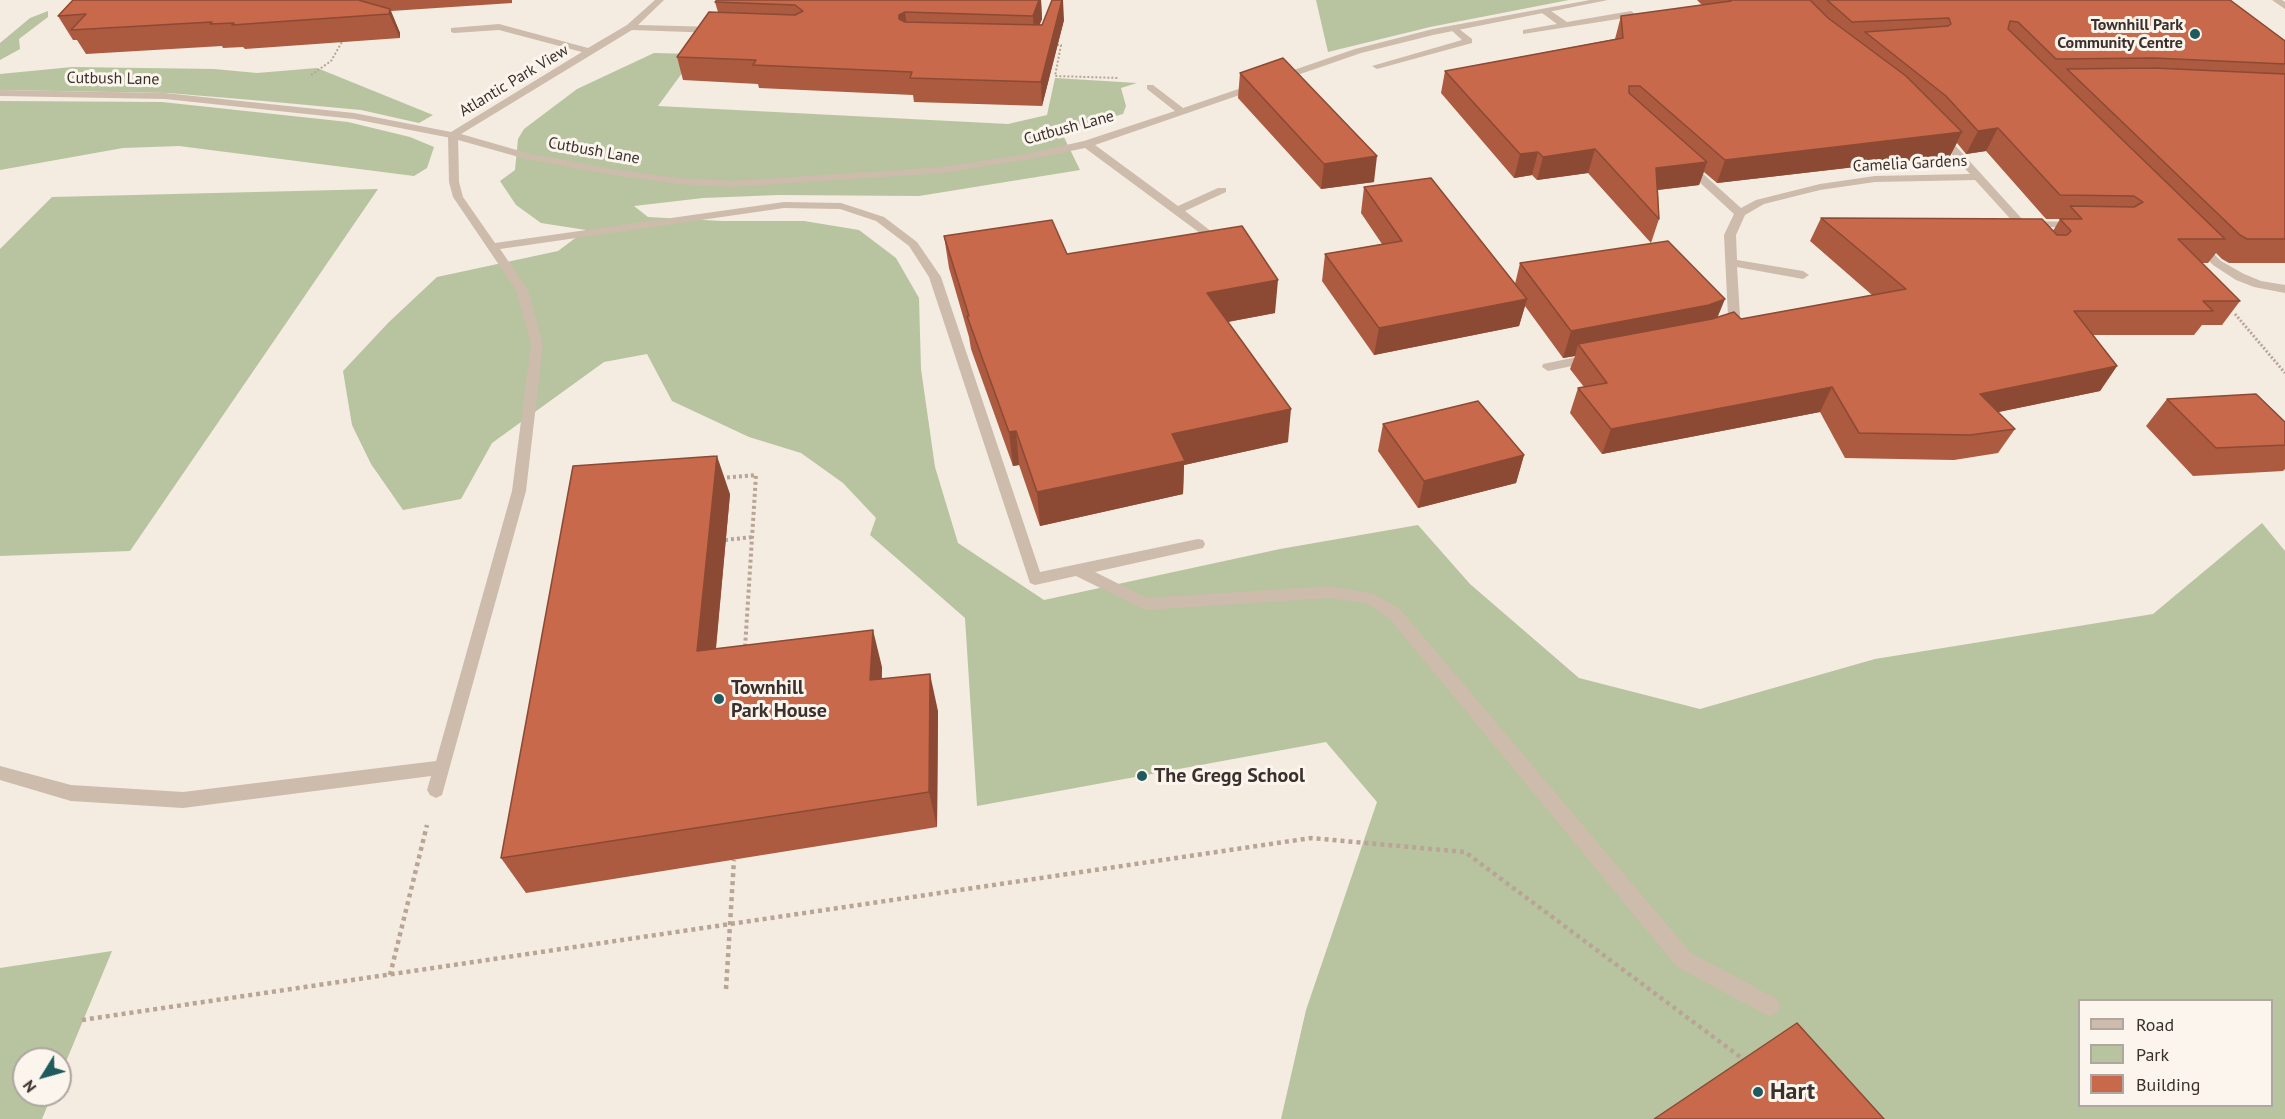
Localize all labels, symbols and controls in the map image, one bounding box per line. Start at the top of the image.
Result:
place label: Townhill Park Community Centre [2057,15,2183,53]
marker: Townhill Park Community Centre [2188,27,2202,41]
street label: Atlantic Park View [456,41,572,121]
street label: Cutbush Lane [66,69,160,89]
street label: Cutbush Lane [1022,107,1116,149]
street label: Cutbush Lane [547,133,641,169]
street label: Camelia Gardens [1852,151,1968,177]
place label: Townhill Park House [731,676,827,723]
marker: Townhill Park House [712,692,726,706]
place label: The Gregg School [1154,764,1305,788]
marker: The Gregg School [1135,769,1149,783]
legend [2078,999,2273,1107]
text: Road [2136,1013,2174,1036]
text: Park [2136,1043,2169,1066]
north arrow [12,1047,72,1107]
text: Building [2136,1073,2200,1096]
text: N [18,1076,40,1097]
place label: Hart [1770,1078,1815,1106]
marker: Hart [1751,1085,1765,1099]

